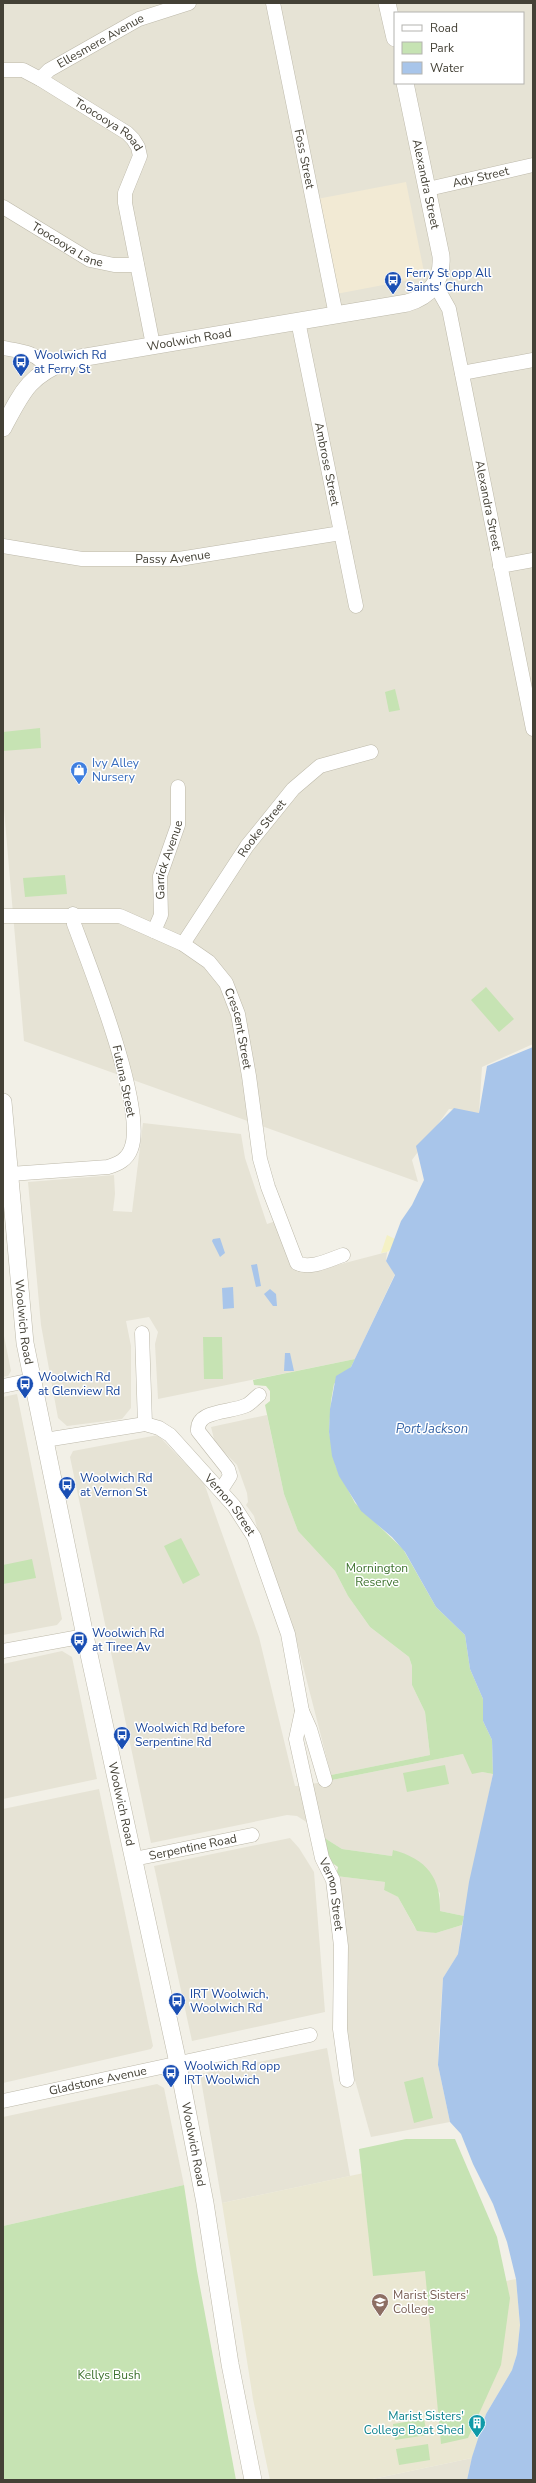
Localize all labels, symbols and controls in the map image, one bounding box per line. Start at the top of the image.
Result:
street label: Ellesmere Avenue [54,10,146,72]
legend [394,12,524,84]
text: Road [430,20,458,36]
text: Park [430,40,455,56]
text: Water [430,60,464,76]
street label: Toocooya Road [71,94,147,154]
street label: Foss Street [291,128,318,191]
street label: Alexandra Street [409,138,443,231]
street label: Ady Street [451,163,511,191]
street label: Toocooya Lane [29,218,105,271]
place label: Ferry St opp All Saints' Church [406,265,492,295]
bus stop icon: Ferry St opp All Saints' Church [383,270,403,295]
street label: Woolwich Road [146,325,233,355]
place label: Woolwich Rd at Ferry St [34,347,107,377]
bus stop icon: Woolwich Rd at Ferry St [11,352,31,377]
street label: Ambrose Street [311,421,344,508]
street label: Alexandra Street [471,459,505,553]
street label: Passy Avenue [135,546,211,567]
place label: Ivy Alley Nursery [92,755,140,785]
shop icon: Ivy Alley Nursery [69,760,89,785]
street label: Rooke Street [234,795,290,860]
street label: Garrick Avenue [152,821,186,900]
street label: Crescent Street [221,986,256,1071]
street label: Futuna Street [109,1044,140,1119]
street label: Woolwich Road [11,1279,37,1366]
place label: Woolwich Rd at Glenview Rd [38,1369,120,1399]
bus stop icon: Woolwich Rd at Glenview Rd [15,1374,35,1399]
water label: Port Jackson [396,1420,468,1438]
place label: Woolwich Rd at Vernon St [80,1470,153,1500]
street label: Vernon Street [200,1470,259,1539]
bus stop icon: Woolwich Rd at Vernon St [57,1475,77,1500]
park label: Mornington Reserve [346,1560,408,1590]
place label: Woolwich Rd at Tiree Av [92,1625,165,1655]
bus stop icon: Woolwich Rd at Tiree Av [69,1630,89,1655]
place label: Woolwich Rd before Serpentine Rd [135,1720,245,1750]
bus stop icon: Woolwich Rd before Serpentine Rd [112,1725,132,1750]
street label: Woolwich Road [105,1760,139,1848]
street label: Serpentine Road [147,1830,238,1864]
street label: Vernon Street [315,1854,347,1932]
place label: IRT Woolwich, Woolwich Rd [190,1986,268,2016]
bus stop icon: IRT Woolwich, Woolwich Rd [167,1991,187,2016]
place label: Woolwich Rd opp IRT Woolwich [184,2058,280,2088]
street label: Gladstone Avenue [48,2062,148,2099]
bus stop icon: Woolwich Rd opp IRT Woolwich [161,2063,181,2088]
street label: Woolwich Road [178,2101,210,2188]
place label: Marist Sisters' College [393,2287,469,2317]
school or university icon: Marist Sisters' College [370,2292,390,2317]
park label: Kellys Bush [77,2367,141,2383]
place label: Marist Sisters' College Boat Shed [364,2408,464,2438]
building icon: Marist Sisters' College Boat Shed [467,2413,487,2438]

